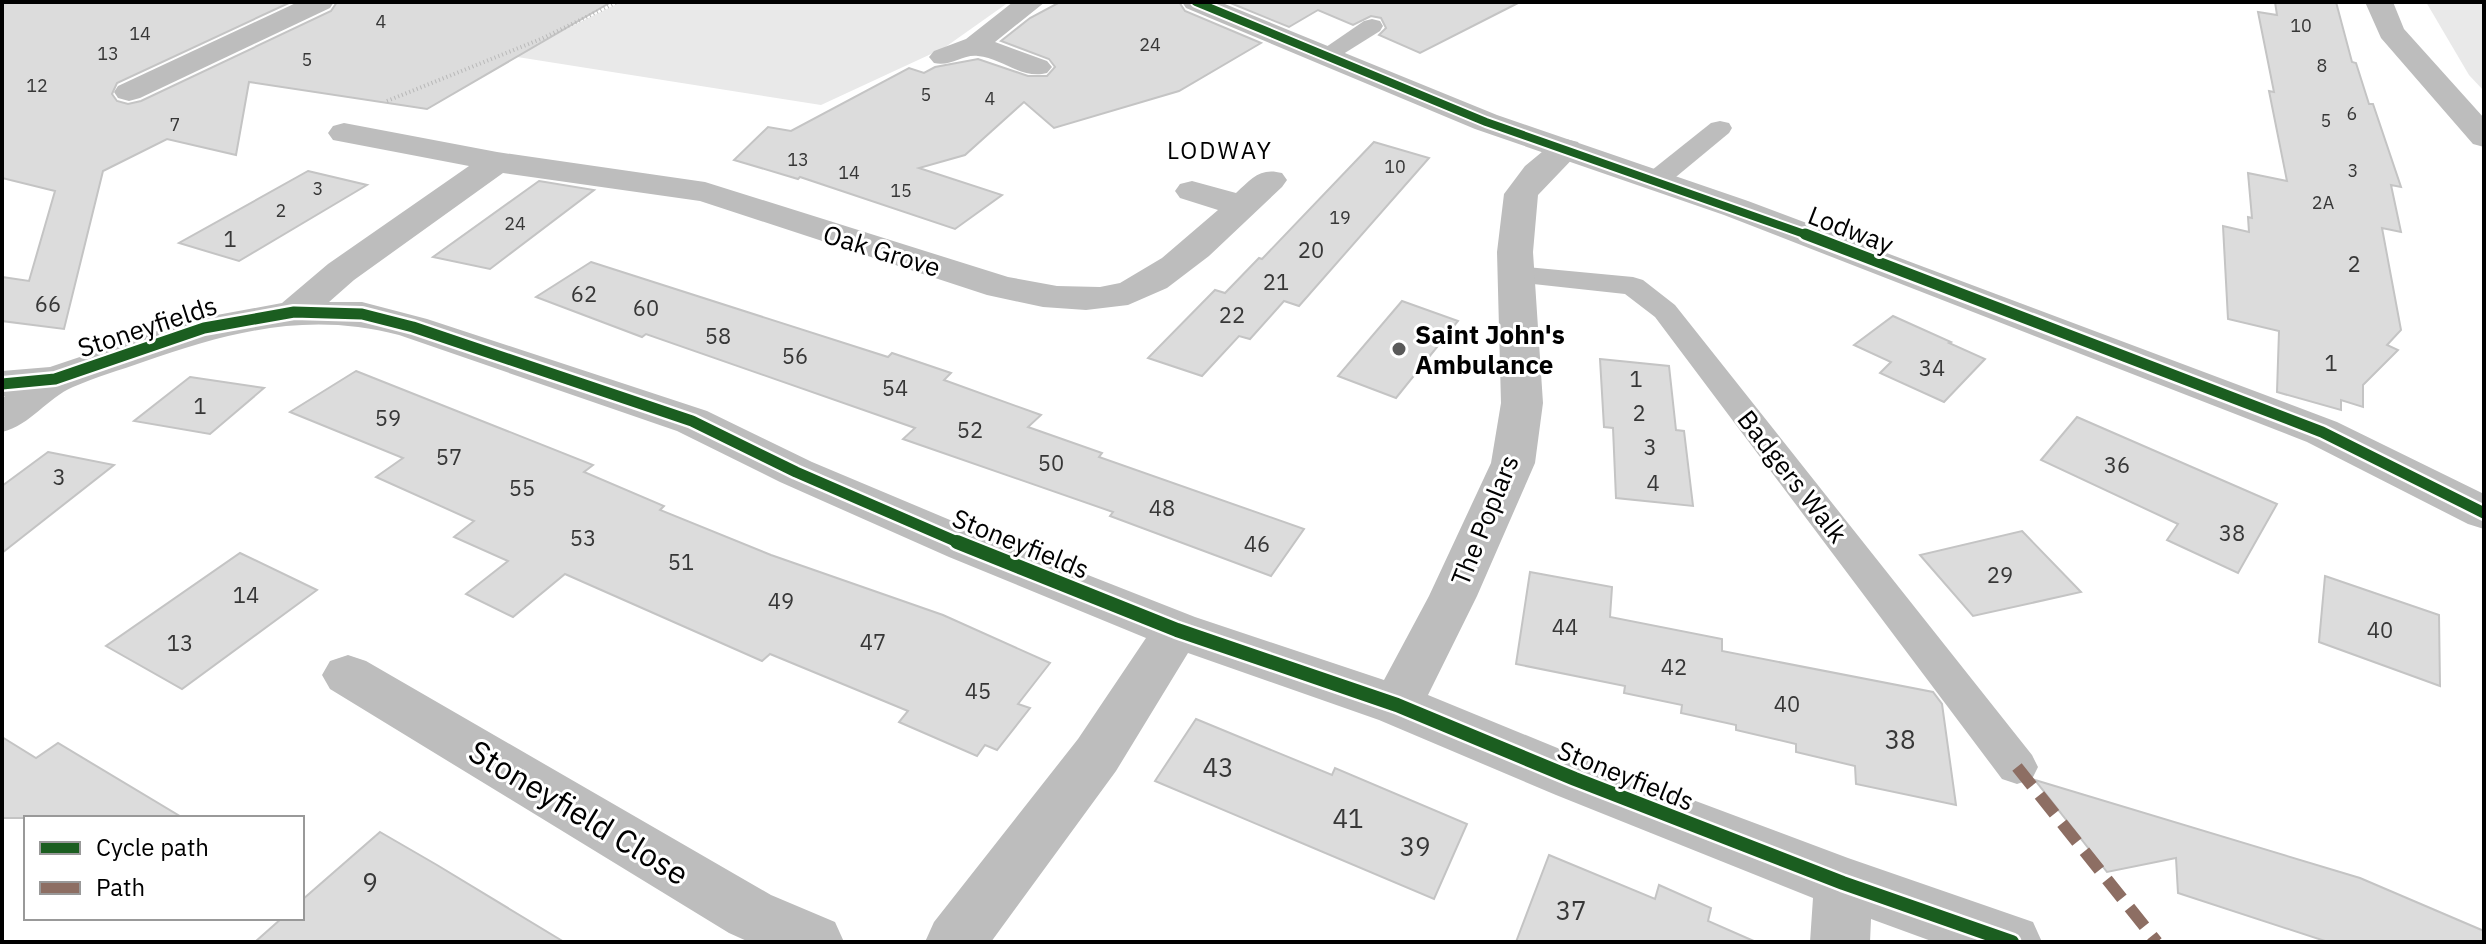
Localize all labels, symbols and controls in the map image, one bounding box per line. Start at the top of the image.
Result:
house number: 4 [376,10,387,33]
house number: 10 [2290,14,2312,37]
house number: 14 [129,22,151,45]
house number: 24 [1139,33,1161,56]
house number: 13 [97,42,119,65]
house number: 5 [302,48,312,71]
house number: 8 [2317,54,2327,77]
house number: 12 [26,74,48,97]
house number: 5 [921,83,931,106]
house number: 4 [985,87,996,110]
house number: 6 [2347,102,2357,125]
house number: 5 [2321,109,2331,132]
house number: 7 [170,113,180,136]
district label: LODWAY [1167,134,1273,166]
house number: 13 [787,148,809,171]
house number: 10 [1384,155,1406,178]
house number: 3 [2348,159,2358,182]
house number: 14 [838,161,860,184]
house number: 3 [313,177,323,200]
house number: 15 [890,179,912,202]
house number: 2A [2312,191,2335,214]
street label: Lodway [1803,197,1899,261]
house number: 2 [276,199,286,222]
house number: 19 [1329,206,1351,229]
house number: 24 [504,212,526,235]
street label: Oak Grove [819,216,945,284]
house number: 1 [223,224,237,253]
house number: 20 [1298,235,1324,264]
house number: 2 [2347,249,2361,278]
house number: 21 [1263,267,1289,296]
house number: 62 [571,279,597,308]
street label: Stoneyfields [73,288,221,364]
house number: 66 [35,289,61,318]
house number: 60 [633,293,659,322]
house number: 22 [1219,300,1245,329]
place label: Saint John's Ambulance [1415,317,1565,381]
house number: 58 [705,321,731,350]
marker: Saint John's Ambulance [1390,340,1408,358]
house number: 56 [782,341,808,370]
house number: 1 [2324,348,2338,377]
house number: 34 [1919,353,1945,382]
house number: 1 [1629,364,1643,393]
house number: 54 [882,373,908,402]
house number: 1 [193,391,207,420]
house number: 2 [1632,398,1646,427]
house number: 59 [375,403,401,432]
street label: Badgers Walk [1730,403,1856,550]
house number: 52 [957,415,983,444]
house number: 3 [1643,432,1657,461]
house number: 57 [436,442,462,471]
house number: 50 [1038,448,1064,477]
street label: The Poplars [1442,450,1526,590]
house number: 36 [2104,450,2130,479]
house number: 3 [52,462,66,491]
house number: 4 [1646,468,1660,497]
house number: 55 [509,473,535,502]
house number: 48 [1149,493,1175,522]
street label: Stoneyfields [948,500,1094,586]
house number: 38 [2219,518,2245,547]
house number: 53 [570,523,596,552]
house number: 46 [1244,529,1270,558]
house number: 51 [668,547,694,576]
house number: 29 [1987,560,2013,589]
house number: 14 [233,580,259,609]
house number: 49 [768,586,794,615]
house number: 44 [1552,612,1578,641]
house number: 40 [2367,615,2393,644]
house number: 47 [860,627,886,656]
house number: 13 [167,628,193,657]
house number: 42 [1661,652,1687,681]
house number: 45 [965,676,991,705]
house number: 40 [1774,689,1800,718]
house number: 38 [1884,722,1916,756]
street label: Stoneyfield Close [461,730,697,894]
street label: Stoneyfields [1553,732,1699,818]
house number: 43 [1202,750,1234,784]
house number: 41 [1332,801,1364,835]
legend [24,816,304,920]
house number: 39 [1399,829,1431,863]
text: Cycle path [96,831,209,863]
house number: 9 [362,865,378,899]
text: Path [96,871,145,903]
house number: 37 [1555,893,1587,927]

